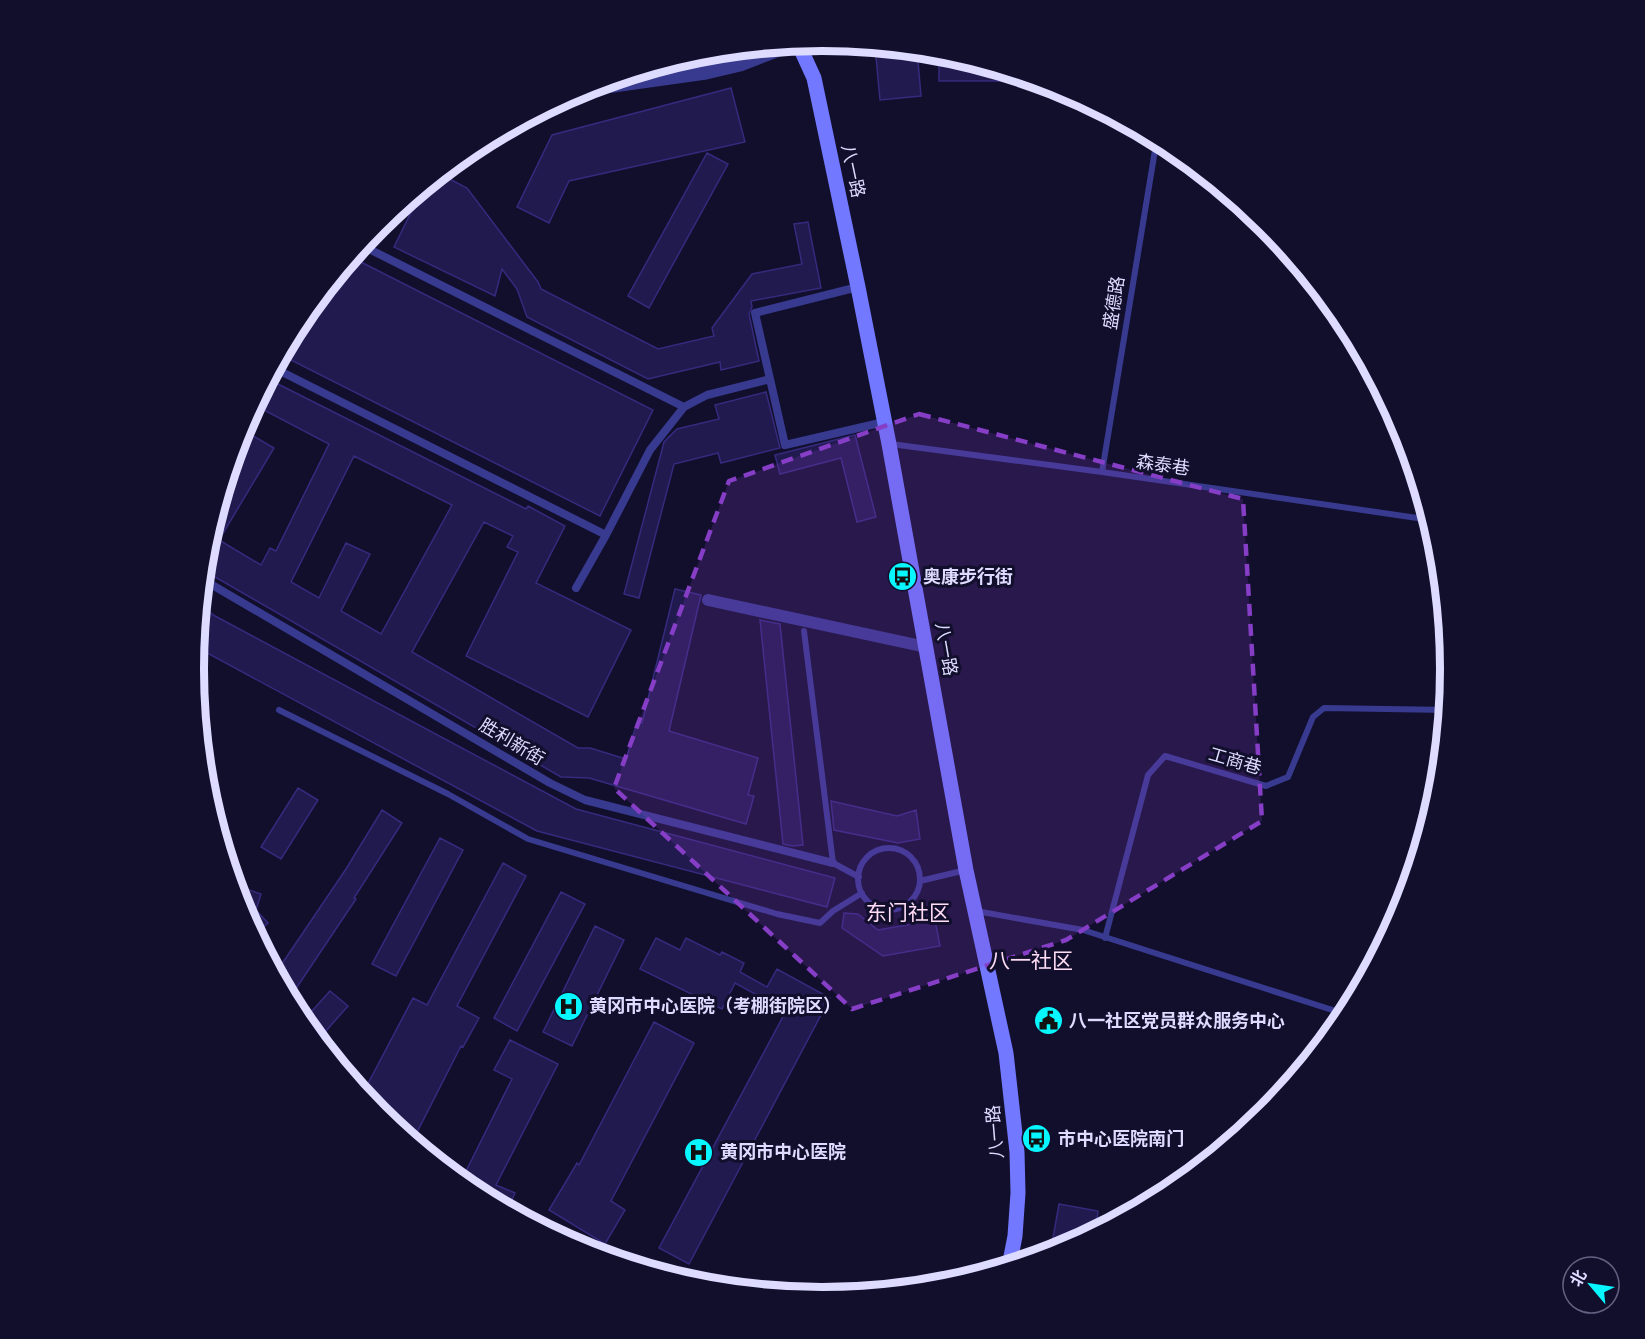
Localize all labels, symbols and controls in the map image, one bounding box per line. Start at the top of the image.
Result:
street label: 八一路 [837,142,869,200]
street label: 盛德路 [1099,275,1129,331]
street label: 森泰巷 [1135,450,1191,480]
bus stop icon: 奥康步行街 [886,561,918,593]
place label: 奥康步行街 [923,566,1013,588]
street label: 八一路 [930,621,962,677]
street label: 胜利新街 [475,714,549,770]
street label: 工商巷 [1206,743,1264,779]
district label: 东门社区 [866,900,950,926]
district label: 八一社区 [989,948,1073,974]
hospital icon: 黄冈市中心医院（考棚街院区） [552,990,584,1022]
place label: 黄冈市中心医院（考棚街院区） [589,995,841,1017]
public building icon: 八一社区党员群众服务中心 [1032,1005,1064,1037]
place label: 八一社区党员群众服务中心 [1069,1010,1285,1032]
street label: 八一路 [982,1104,1008,1160]
bus stop icon: 市中心医院南门 [1021,1123,1053,1155]
place label: 市中心医院南门 [1058,1128,1184,1150]
hospital icon: 黄冈市中心医院 [683,1136,715,1168]
place label: 黄冈市中心医院 [720,1141,846,1163]
north arrow [1561,1255,1621,1315]
text: 北 [1566,1266,1591,1290]

